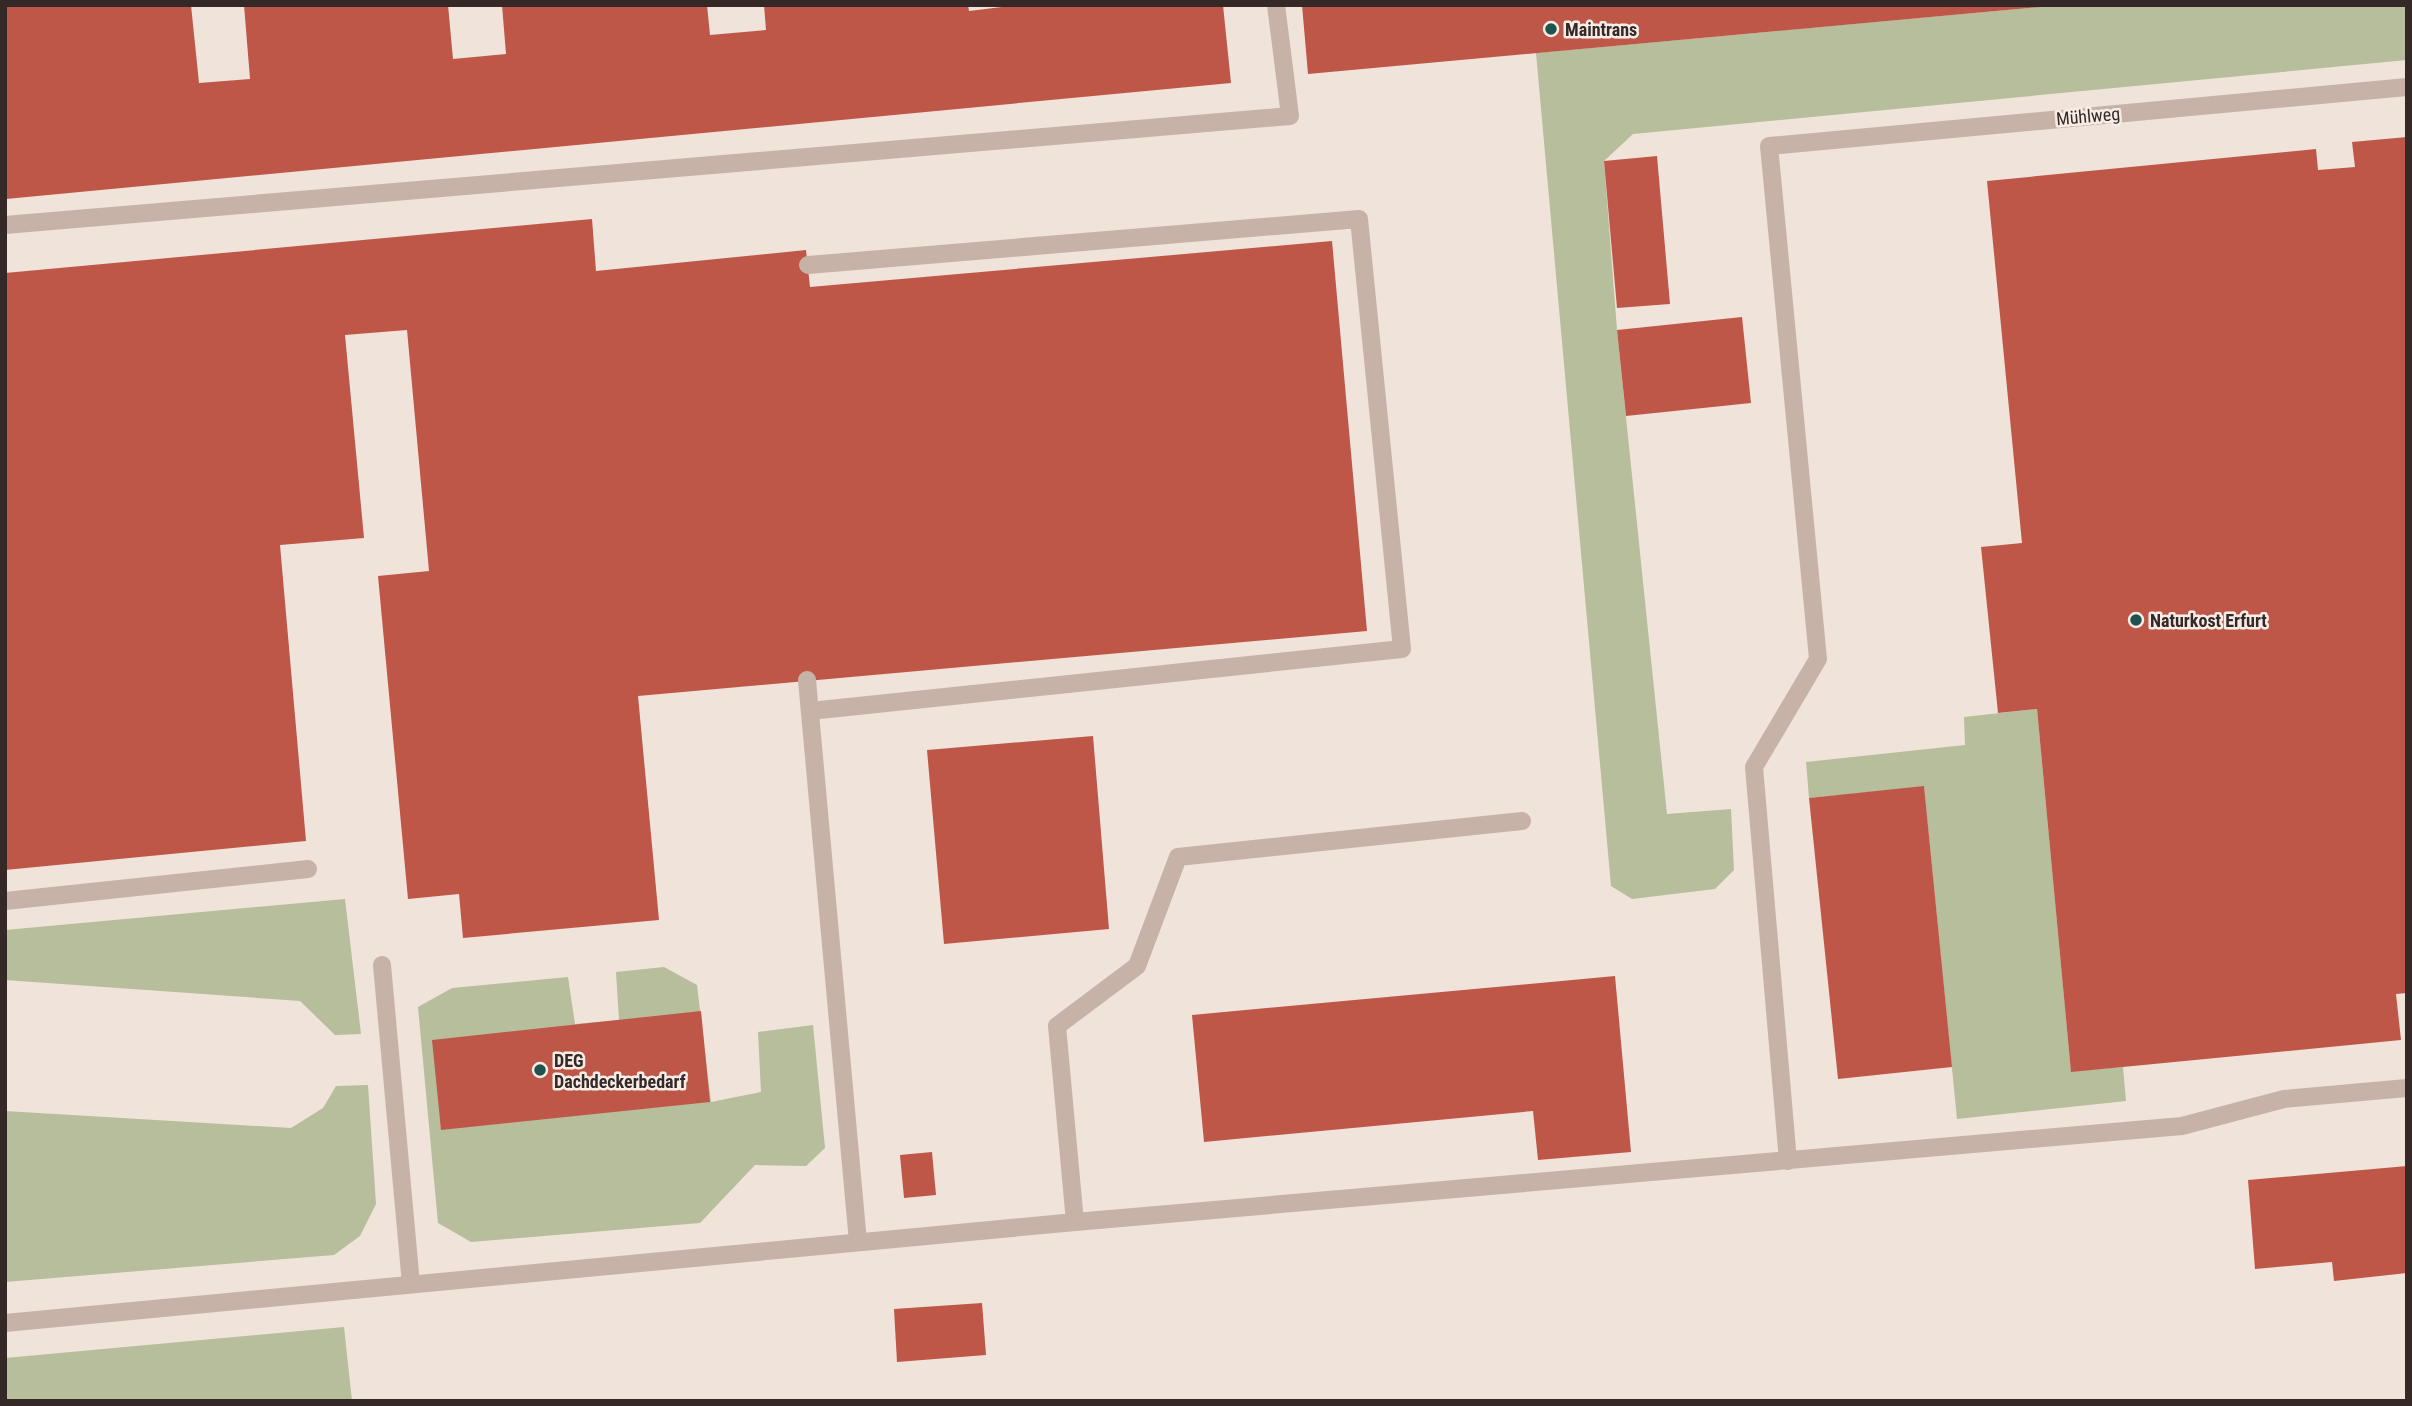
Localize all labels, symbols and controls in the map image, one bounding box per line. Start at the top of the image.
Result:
place label: Maintrans [1565,19,1637,40]
marker: Maintrans [1543,21,1559,37]
street label: Mühlweg [2055,103,2121,129]
place label: Naturkost Erfurt [2150,610,2267,631]
marker: Naturkost Erfurt [2128,612,2144,628]
place label: DEG Dachdeckerbedarf [554,1050,686,1092]
marker: DEG Dachdeckerbedarf [532,1062,548,1078]

